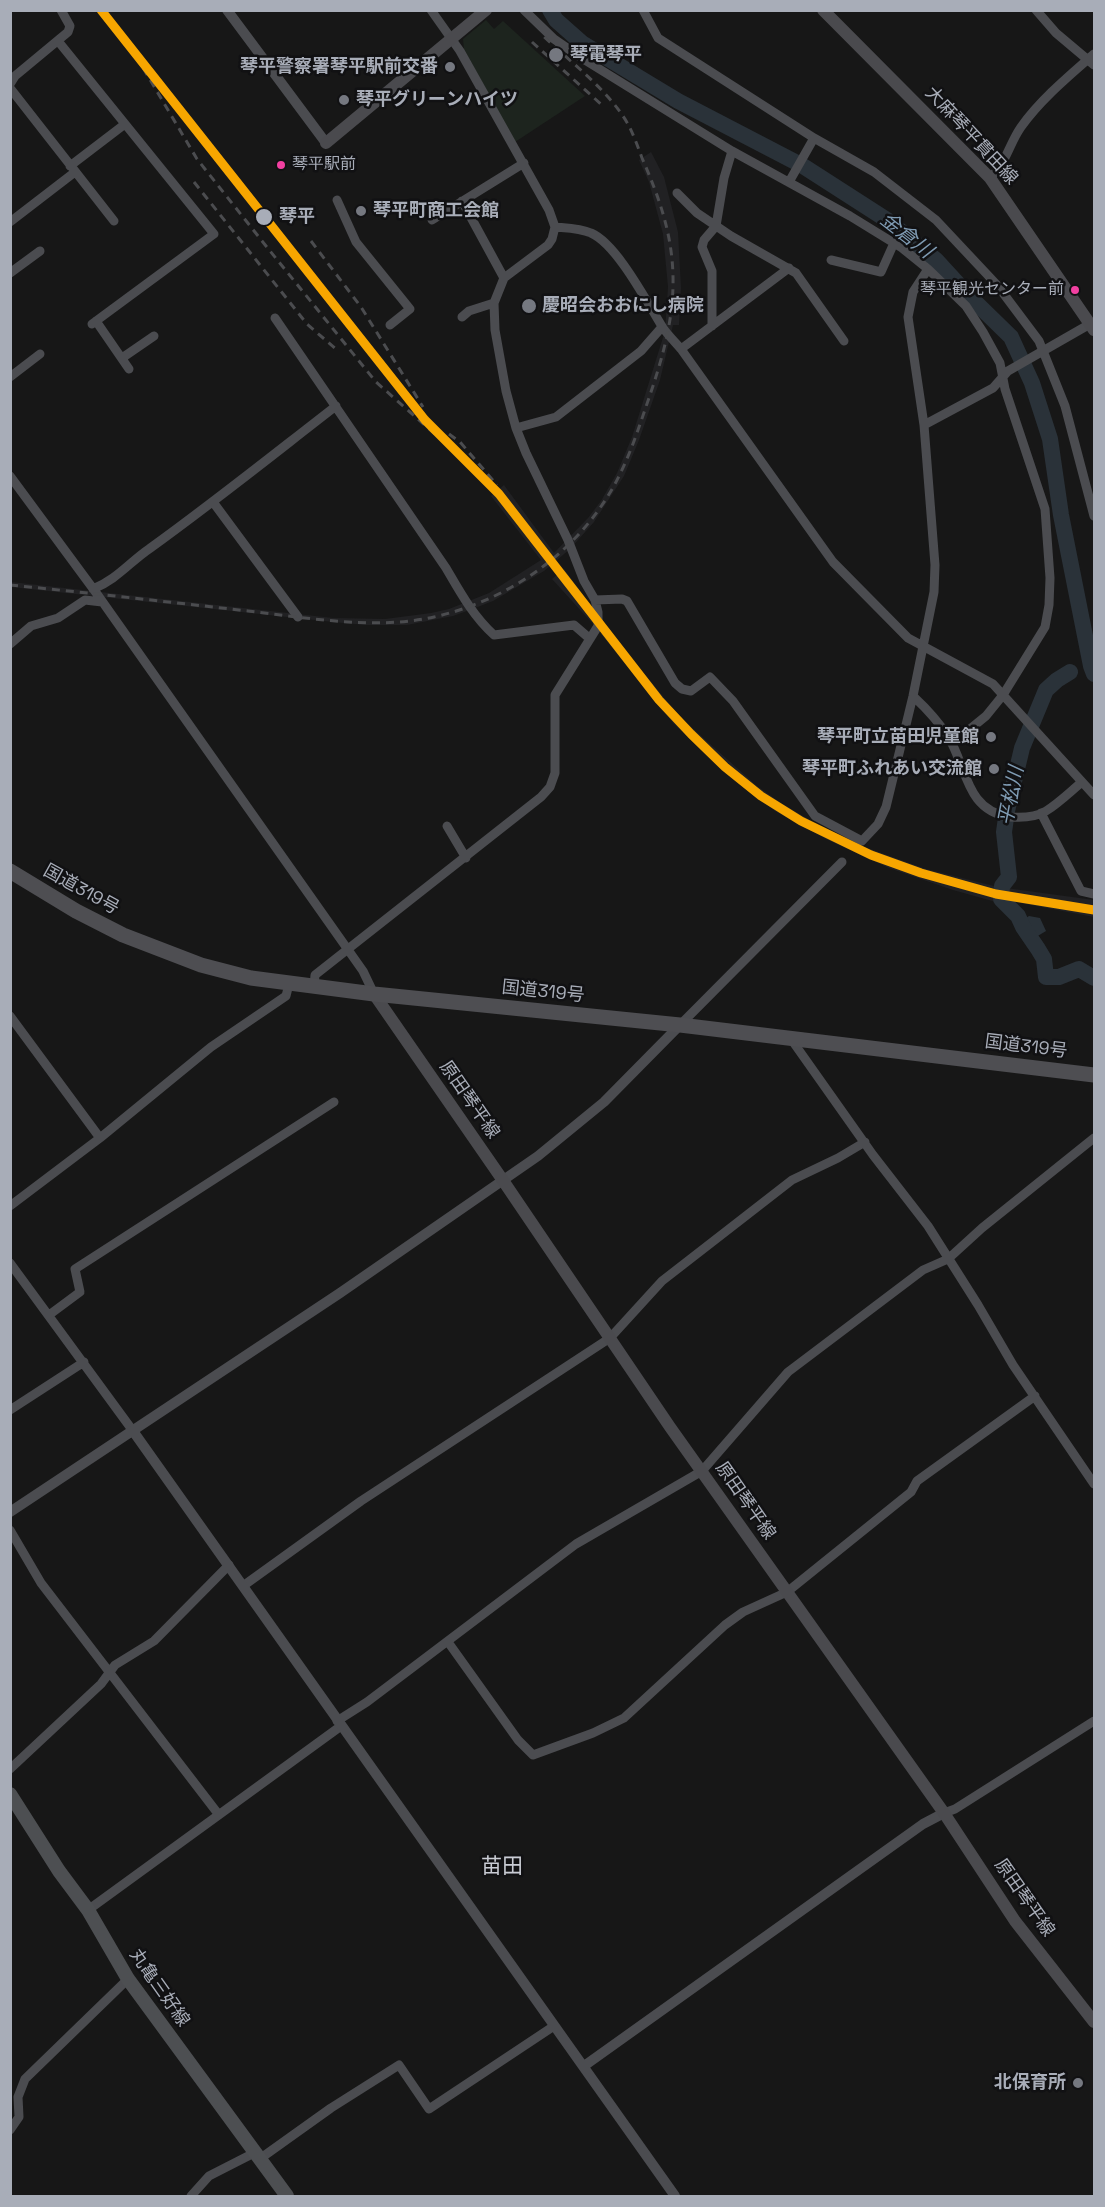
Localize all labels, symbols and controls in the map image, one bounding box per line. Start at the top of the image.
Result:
place label: 琴電琴平 [570,44,642,66]
marker: 琴電琴平 [547,46,565,64]
place label: 琴平警察署琴平駅前交番 [240,56,438,78]
marker: 琴平警察署琴平駅前交番 [443,60,457,74]
street label: 大麻琴平貫田線 [920,83,1022,189]
place label: 琴平グリーンハイツ [356,89,518,111]
marker: 琴平グリーンハイツ [337,93,351,107]
place label: 琴平駅前 [292,155,356,175]
marker: 琴平駅前 [275,159,287,171]
place label: 琴平町商工会館 [373,200,499,222]
marker: 琴平町商工会館 [354,204,368,218]
place label: 琴平 [279,206,315,228]
marker: 琴平 [254,207,274,227]
water label: 金倉川 [875,208,937,264]
place label: 琴平観光センター前 [920,280,1064,300]
marker: 琴平観光センター前 [1069,284,1081,296]
place label: 慶昭会おおにし病院 [542,295,704,317]
marker: 慶昭会おおにし病院 [520,297,538,315]
place label: 琴平町立苗田児童館 [817,726,979,748]
marker: 琴平町立苗田児童館 [984,730,998,744]
place label: 琴平町ふれあい交流館 [802,758,982,780]
marker: 琴平町ふれあい交流館 [987,762,1001,776]
water label: 平松川 [994,764,1030,828]
street label: 国道319号 [39,860,123,920]
street label: 国道319号 [501,977,585,1007]
street label: 国道319号 [983,1031,1069,1063]
street label: 原田琴平線 [434,1057,504,1143]
street label: 原田琴平線 [710,1458,780,1544]
district label: 苗田 [481,1854,523,1880]
street label: 原田琴平線 [989,1855,1059,1941]
street label: 丸亀三好線 [124,1945,194,2031]
place label: 北保育所 [994,2072,1066,2094]
marker: 北保育所 [1071,2076,1085,2090]

